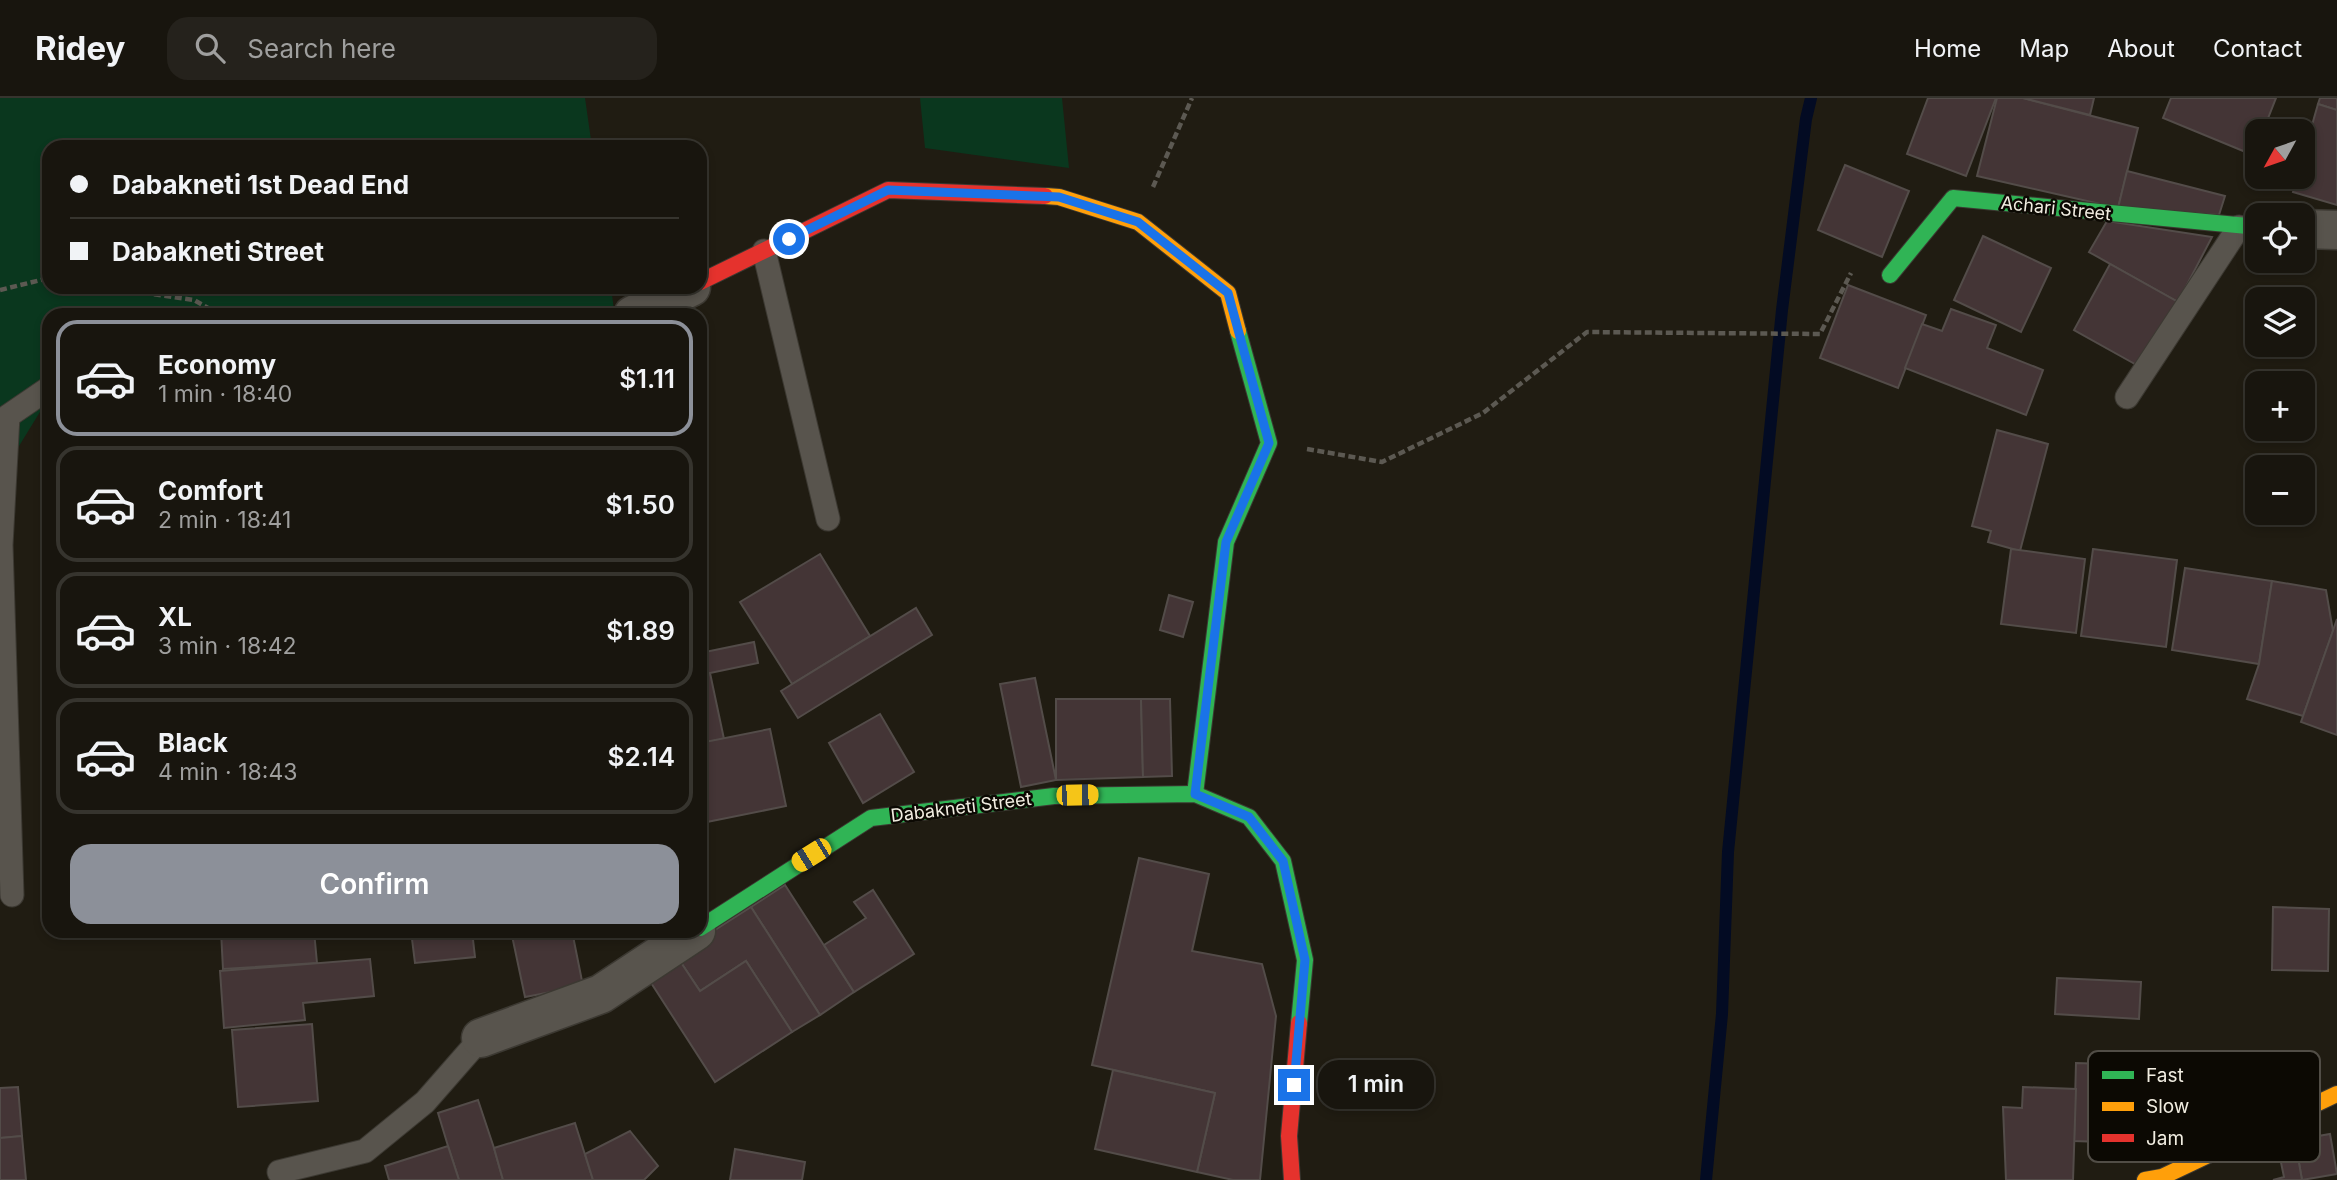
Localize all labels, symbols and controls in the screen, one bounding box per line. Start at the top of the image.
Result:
search box [167,17,657,80]
text: Ridey [35,28,125,68]
icon: search [191,29,229,67]
text: Search here [247,33,396,64]
text: Home [1914,34,1981,63]
text: Map [2019,34,2069,63]
text: About [2107,34,2175,63]
text: Contact [2213,34,2302,63]
north arrow [2245,119,2315,189]
map controls [2245,119,2315,525]
text: Dabakneti 1st Dead End [112,169,409,200]
street label: Achari Street [2000,192,2112,224]
button: locate [2245,203,2315,273]
route start [773,223,805,255]
text: Dabakneti Street [112,236,324,267]
button: layers [2245,287,2315,357]
icon: car [74,347,137,410]
text: Economy [158,349,276,380]
text: $1.11 [619,363,675,394]
button: + [2245,371,2315,441]
text: 1 min · 18:40 [158,380,292,408]
button: − [2245,455,2315,525]
icon: car [74,473,137,536]
text: Comfort [158,475,263,506]
text: $1.50 [606,489,675,520]
text: 2 min · 18:41 [158,506,291,534]
icon: car [74,599,137,662]
text: XL [158,601,192,632]
text: $1.89 [606,615,675,646]
text: 3 min · 18:42 [158,632,297,660]
icon: car [74,725,137,788]
text: Black [158,727,228,758]
text: $2.14 [608,741,675,772]
text: 4 min · 18:43 [158,758,297,786]
car [1056,784,1099,806]
street label: Dabakneti Street [889,788,1033,826]
car [788,835,835,875]
button: Confirm [70,844,679,924]
legend [2088,1051,2320,1162]
callout: 1 min [1318,1060,1434,1110]
text: Fast [2146,1064,2184,1087]
route end [1278,1069,1310,1101]
text: 1 min [1348,1070,1404,1098]
text: Slow [2146,1095,2189,1118]
text: Jam [2146,1127,2184,1150]

